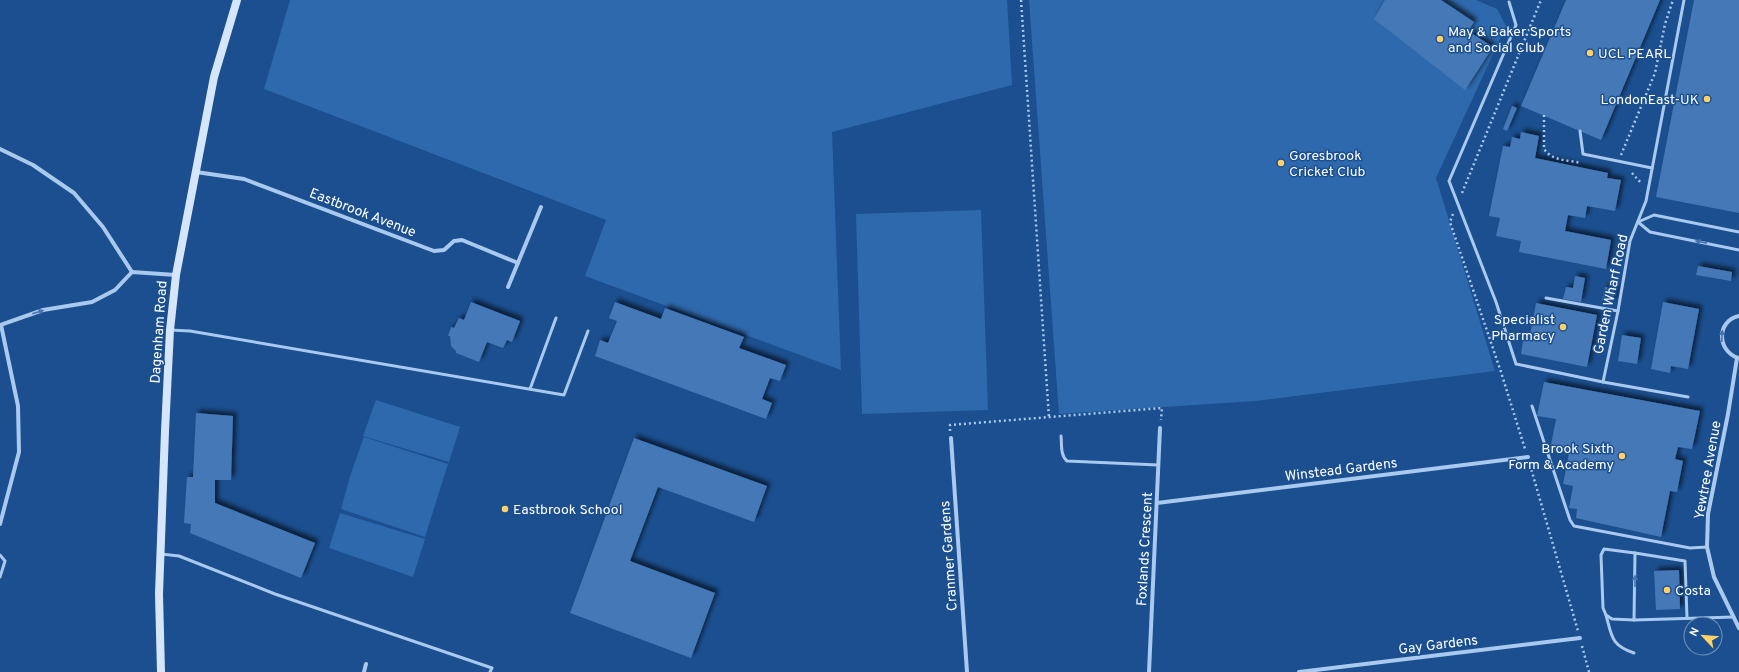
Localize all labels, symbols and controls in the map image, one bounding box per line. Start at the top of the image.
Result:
place label: May & Baker Sports and Social Club [1448,24,1571,57]
marker: May & Baker Sports and Social Club [1435,34,1445,44]
place label: UCL PEARL [1598,46,1671,63]
marker: UCL PEARL [1585,48,1595,58]
place label: LondonEast-UK [1601,92,1699,109]
marker: LondonEast-UK [1702,94,1712,104]
place label: Goresbrook Cricket Club [1289,148,1366,181]
marker: Goresbrook Cricket Club [1276,158,1286,168]
street label: Eastbrook Avenue [307,185,418,242]
street label: Garden Wharf Road [1590,233,1632,356]
one-way arrow [1695,239,1707,245]
street label: Dagenham Road [147,280,172,384]
one-way arrow [32,309,44,315]
place label: Specialist Pharmacy [1491,312,1555,345]
marker: Specialist Pharmacy [1558,322,1568,332]
one-way arrow [1719,330,1726,342]
street label: Yewtree Avenue [1691,420,1726,521]
place label: Brook Sixth Form & Academy [1508,441,1614,474]
marker: Brook Sixth Form & Academy [1617,451,1627,461]
street label: Winstead Gardens [1284,455,1398,486]
street label: Foxlands Crescent [1134,492,1157,607]
street label: Cranmer Gardens [937,500,962,612]
place label: Eastbrook School [513,502,622,519]
marker: Eastbrook School [500,504,510,514]
one-way arrow [1631,575,1638,587]
place label: Costa [1675,583,1711,600]
marker: Costa [1662,585,1672,595]
north arrow [1683,616,1723,656]
text: N [1687,625,1703,639]
street label: Gay Gardens [1397,632,1479,659]

